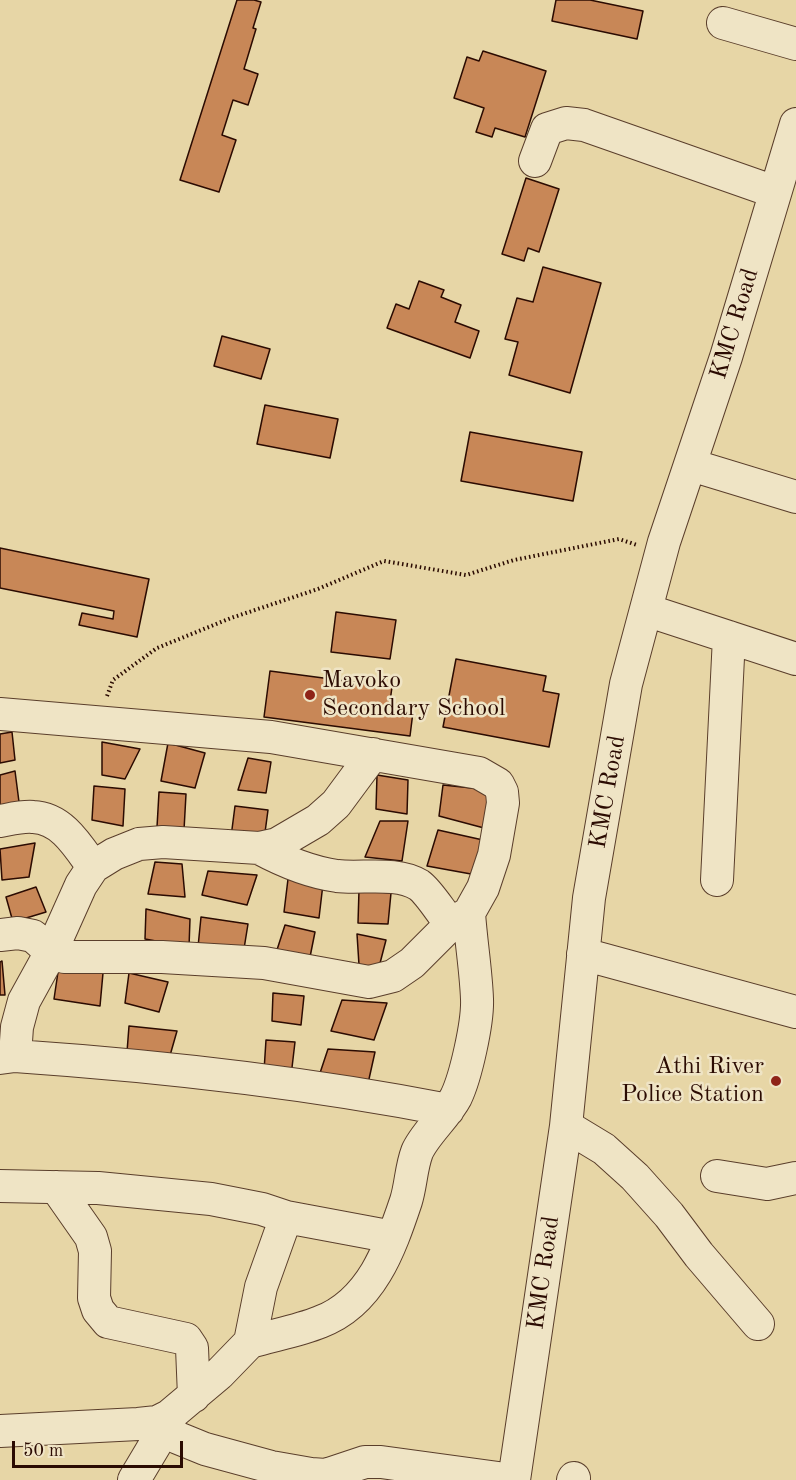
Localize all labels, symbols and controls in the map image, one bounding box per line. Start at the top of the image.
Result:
street label: KMC Road [704,265,766,383]
place label: Mavoko Secondary School [322,667,506,723]
marker: Mavoko Secondary School [303,688,317,702]
street label: KMC Road [584,733,632,851]
place label: Athi River Police Station [621,1053,764,1109]
marker: Athi River Police Station [769,1074,783,1088]
street label: KMC Road [522,1214,566,1332]
scale bar [15,1429,186,1467]
text: 50 m [23,1442,63,1460]

